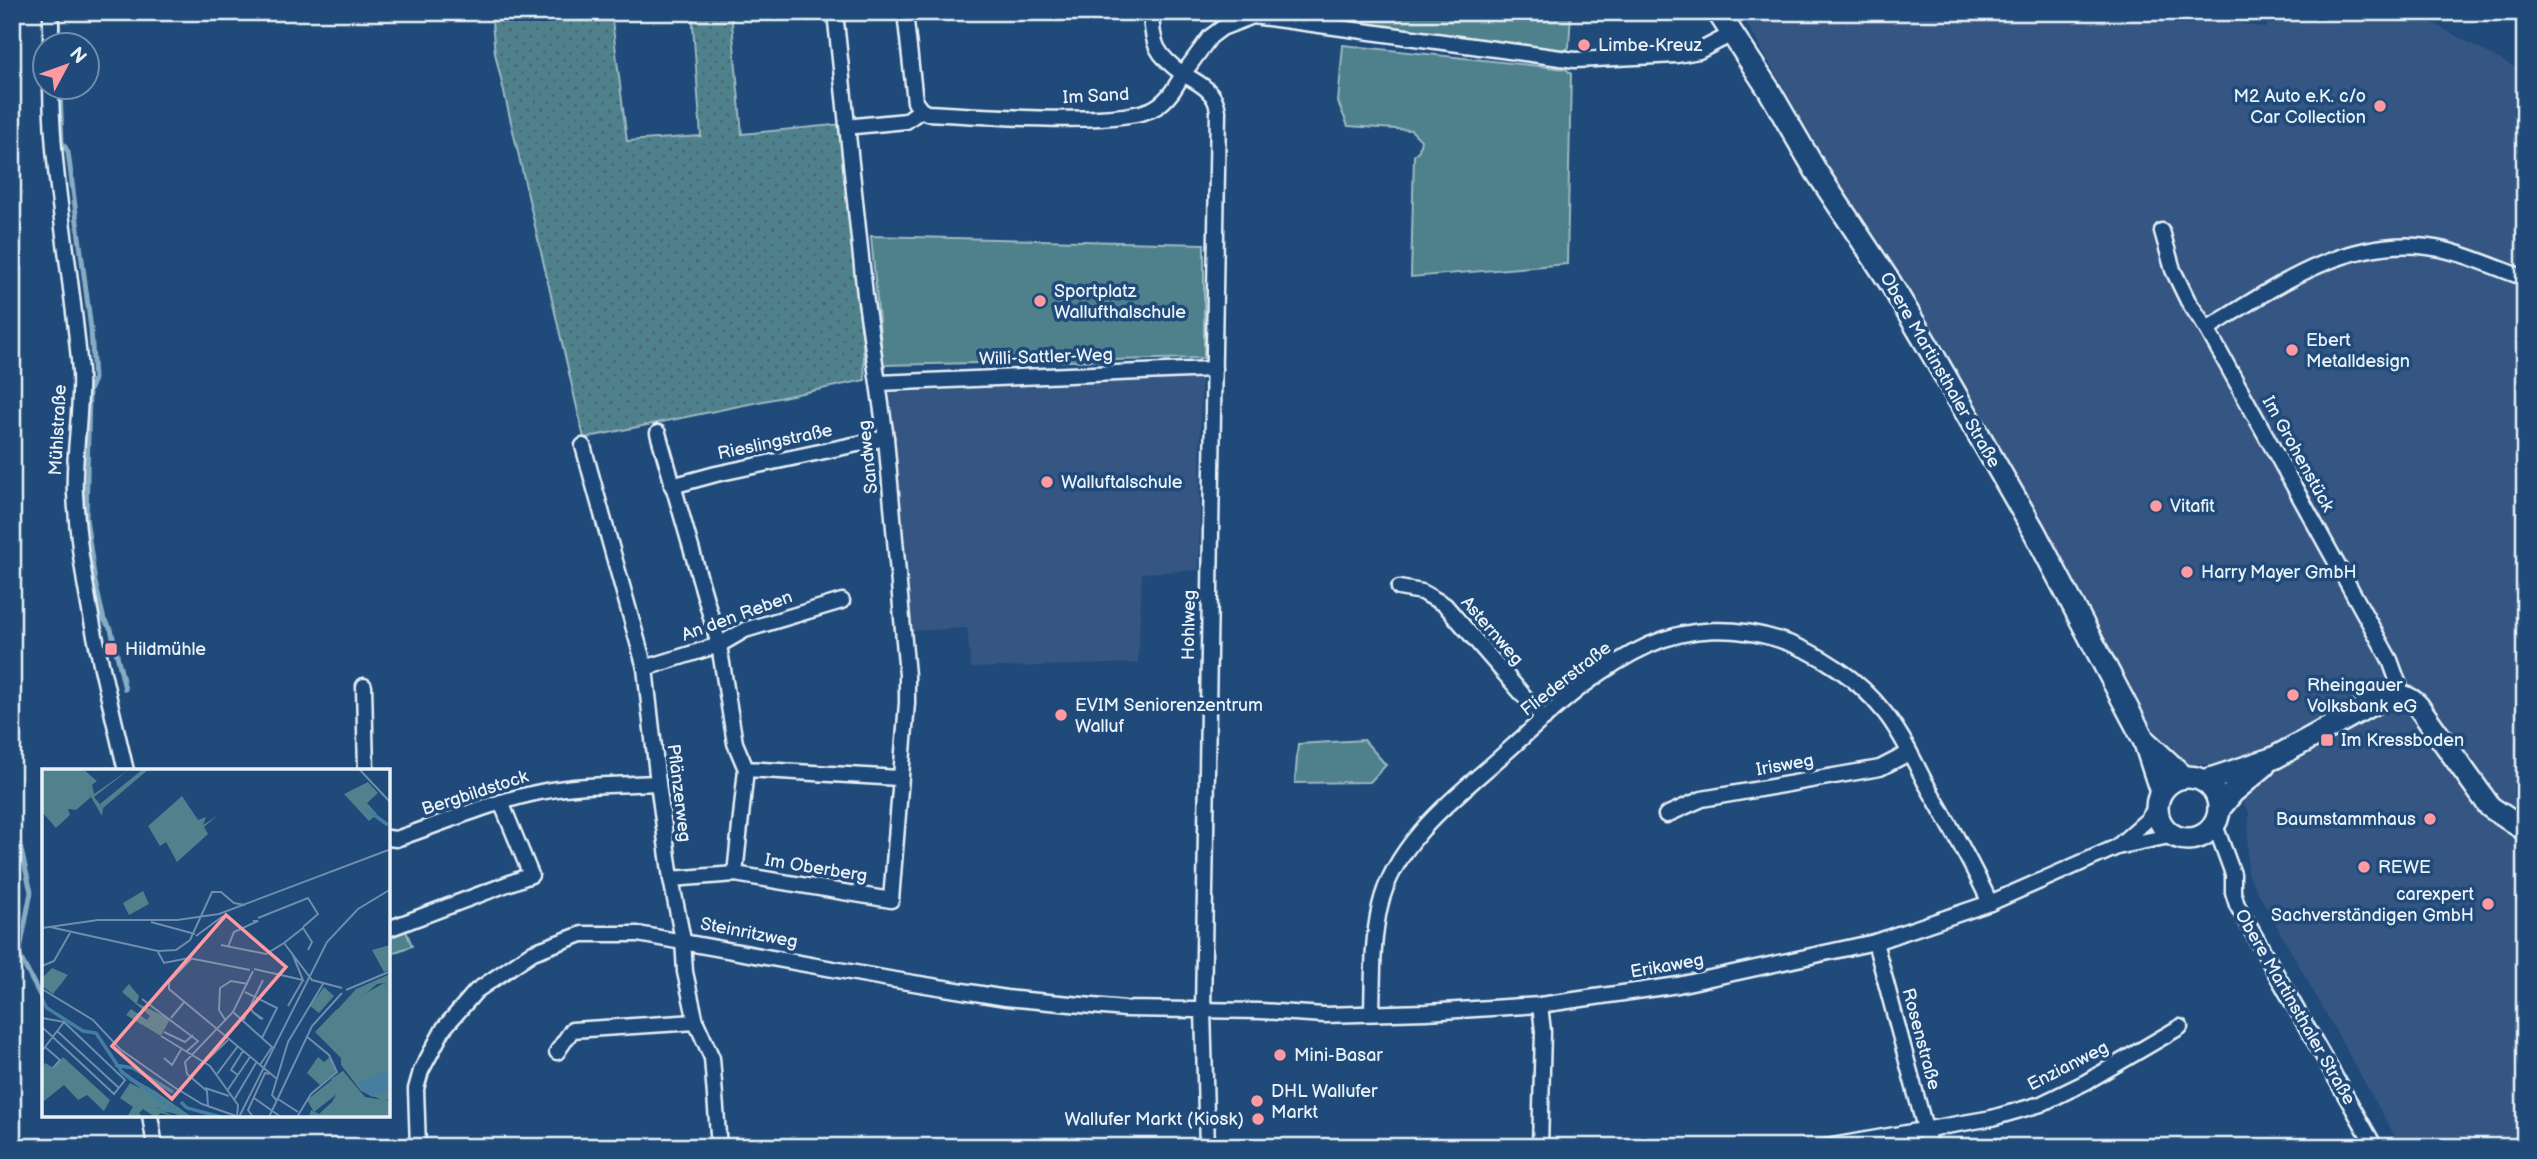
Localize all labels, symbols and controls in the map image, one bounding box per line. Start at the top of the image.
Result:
north arrow [32,32,102,102]
place label: Limbe-Kreuz [1598,35,1702,56]
marker: Limbe-Kreuz [1576,37,1592,53]
text: N [64,43,91,69]
street label: Im Sand [1062,84,1130,108]
place label: M2 Auto e.K. c/o Car Collection [2233,86,2366,128]
marker: M2 Auto e.K. c/o Car Collection [2372,98,2388,114]
street label: Obere Martinsthaler Straße [1875,269,2005,472]
place label: Sportplatz Wallufthalschule [1054,281,1186,323]
marker: Sportplatz Wallufthalschule [1032,293,1048,309]
place label: Ebert Metalldesign [2306,330,2410,372]
marker: Ebert Metalldesign [2284,342,2300,358]
street label: Willi-Sattler-Weg [979,344,1113,370]
street label: Mühlstraße [45,384,71,476]
street label: Im Grohenstück [2258,393,2339,516]
street label: Sandweg [854,419,882,495]
street label: Rieslingstraße [716,420,835,464]
place label: Walluftalschule [1061,472,1183,493]
marker: Walluftalschule [1039,474,1055,490]
place label: Vitafit [2170,496,2215,517]
marker: Vitafit [2148,498,2164,514]
place label: Harry Mayer GmbH [2201,562,2357,583]
marker: Harry Mayer GmbH [2179,564,2195,580]
street label: An den Reben [679,586,795,646]
street label: Hohlweg [1178,590,1200,660]
street label: Asternweg [1456,592,1528,670]
street label: Fliederstraße [1517,637,1616,721]
place label: Hildmühle [125,639,206,660]
marker: Hildmühle [103,641,119,657]
place label: Rheingauer Volksbank eG [2307,675,2417,717]
marker: Rheingauer Volksbank eG [2285,687,2301,703]
place label: EVIM Seniorenzentrum Walluf [1075,695,1263,737]
marker: EVIM Seniorenzentrum Walluf [1053,707,1069,723]
place label: Im Kressboden [2341,730,2464,751]
marker: Im Kressboden [2319,732,2335,748]
street label: Pflänzerweg [663,743,695,843]
street label: Irisweg [1755,750,1815,780]
street label: Bergbildstock [419,766,531,820]
inset map [42,769,390,1117]
place label: Baumstammhaus [2276,809,2416,830]
marker: Baumstammhaus [2422,811,2438,827]
street label: Im Oberberg [763,850,869,886]
place label: REWE [2378,857,2431,878]
marker: REWE [2356,859,2372,875]
place label: carexpert Sachverständigen GmbH [2271,884,2474,926]
marker: carexpert Sachverständigen GmbH [2480,896,2496,912]
street label: Obere Martinsthaler Straße [2230,906,2360,1109]
street label: Steinritzweg [699,913,799,953]
street label: Erikaweg [1629,949,1705,983]
street label: Rosenstraße [1897,986,1945,1092]
street label: Enzianweg [2024,1037,2112,1095]
place label: Mini-Basar [1294,1045,1383,1066]
marker: Mini-Basar [1272,1047,1288,1063]
place label: DHL Wallufer Markt [1271,1081,1378,1123]
marker: DHL Wallufer Markt [1249,1093,1265,1109]
place label: Wallufer Markt (Kiosk) [1065,1109,1244,1130]
marker: Wallufer Markt (Kiosk) [1250,1111,1266,1127]

